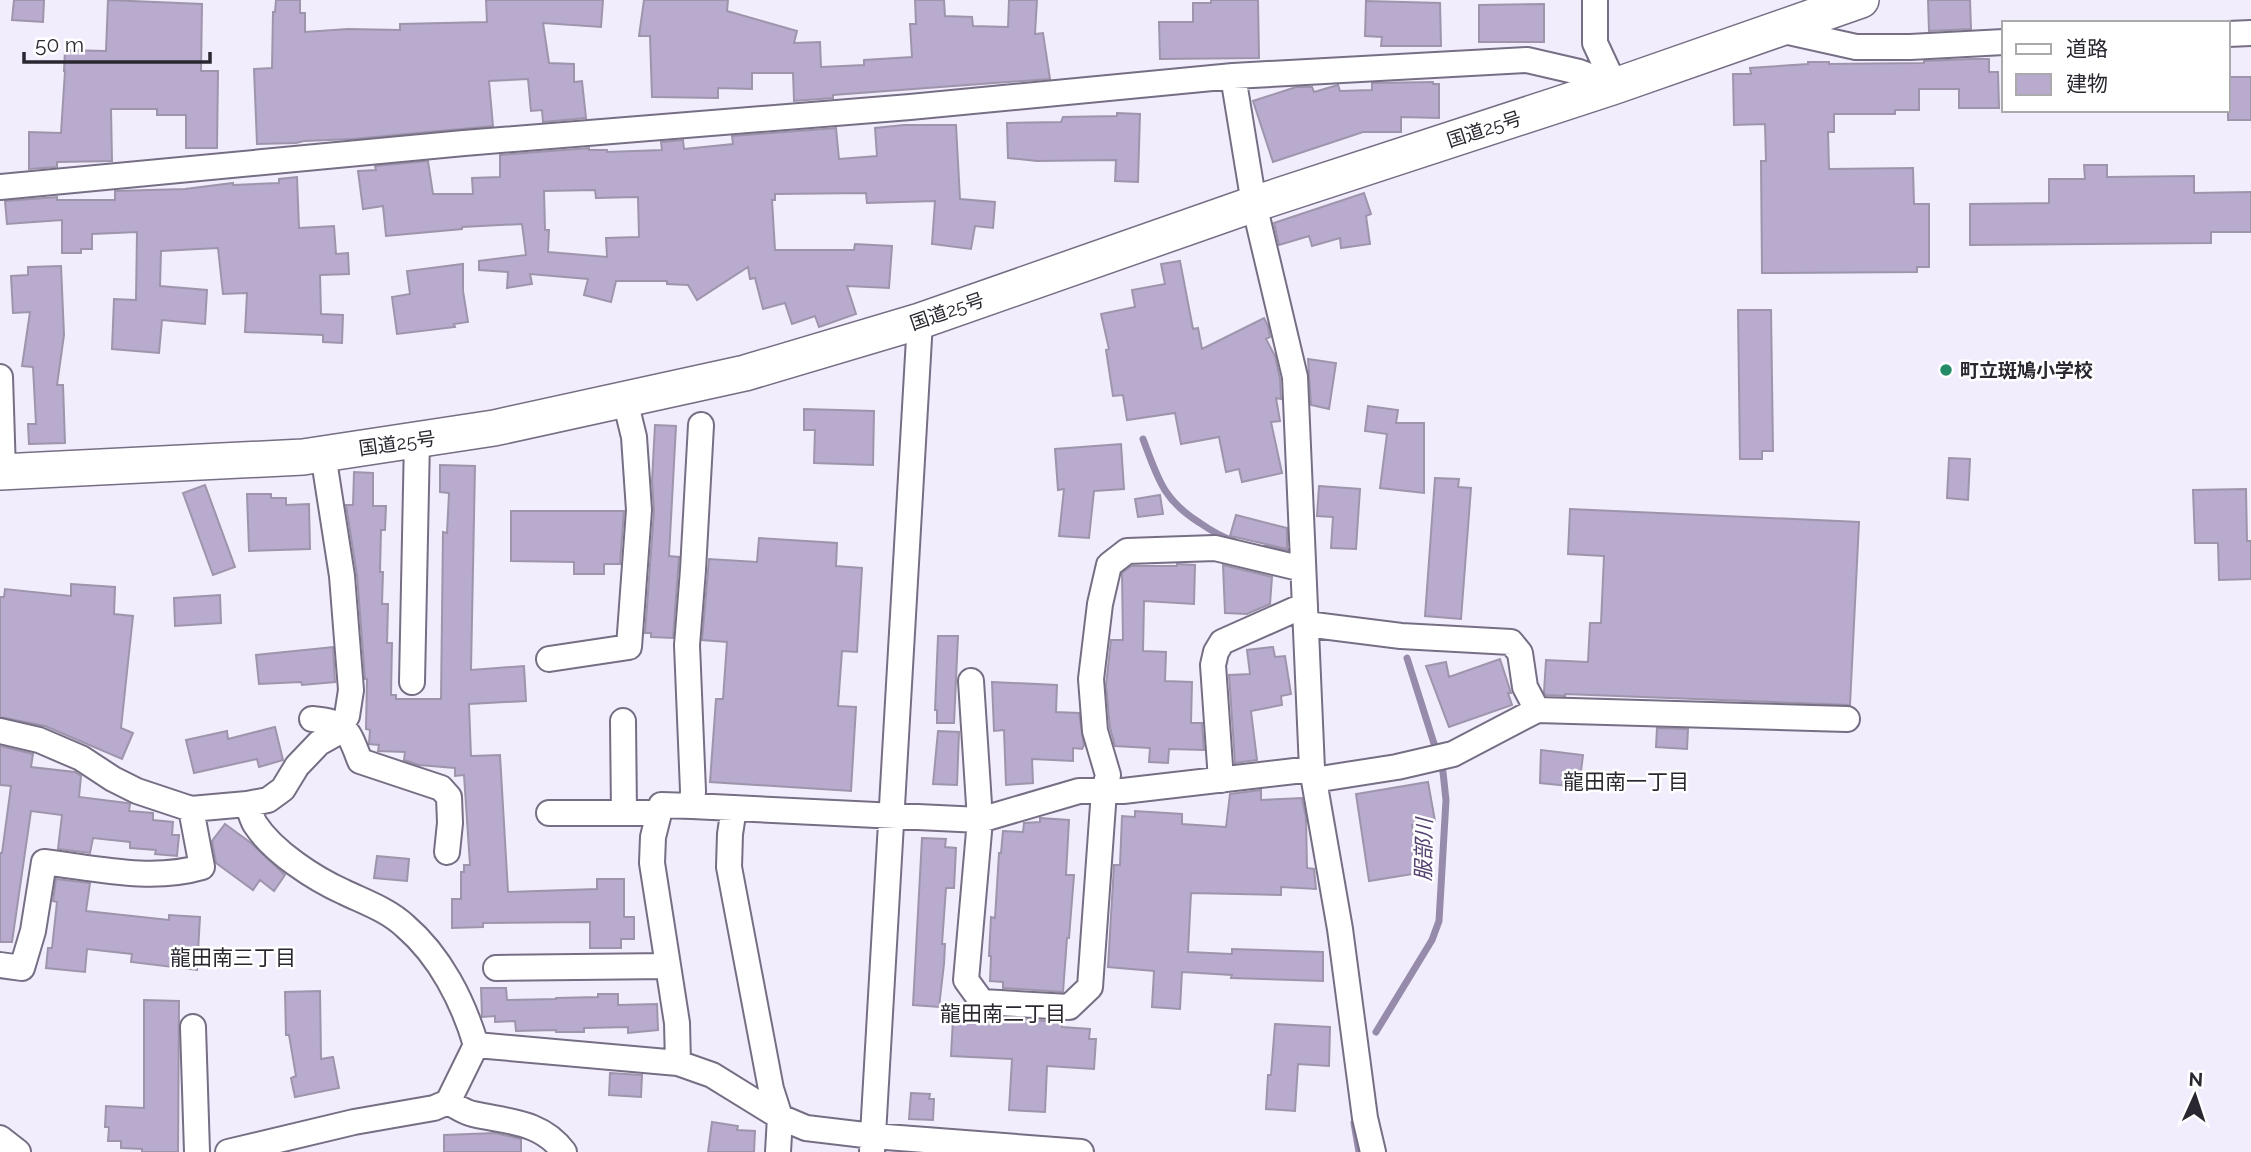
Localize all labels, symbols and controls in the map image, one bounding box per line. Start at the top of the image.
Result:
scale bar [24,21,210,65]
legend [2002,21,2230,112]
text: 50 m [35,32,84,57]
text: 道路 [2066,36,2108,61]
text: 建物 [2066,71,2108,96]
street label: 国道25号 [1444,107,1524,151]
street label: 国道25号 [907,288,987,334]
place label: 町立斑鳩小学校 [1960,359,2093,381]
marker: 町立斑鳩小学校 [1938,362,1954,378]
street label: 国道25号 [357,427,437,459]
district label: 龍田南一丁目 [1563,769,1689,794]
water label: 服部川 [1410,816,1437,882]
district label: 龍田南三丁目 [170,945,296,970]
district label: 龍田南二丁目 [940,1001,1066,1026]
north arrow [2160,1061,2230,1131]
text: N [2188,1068,2204,1090]

